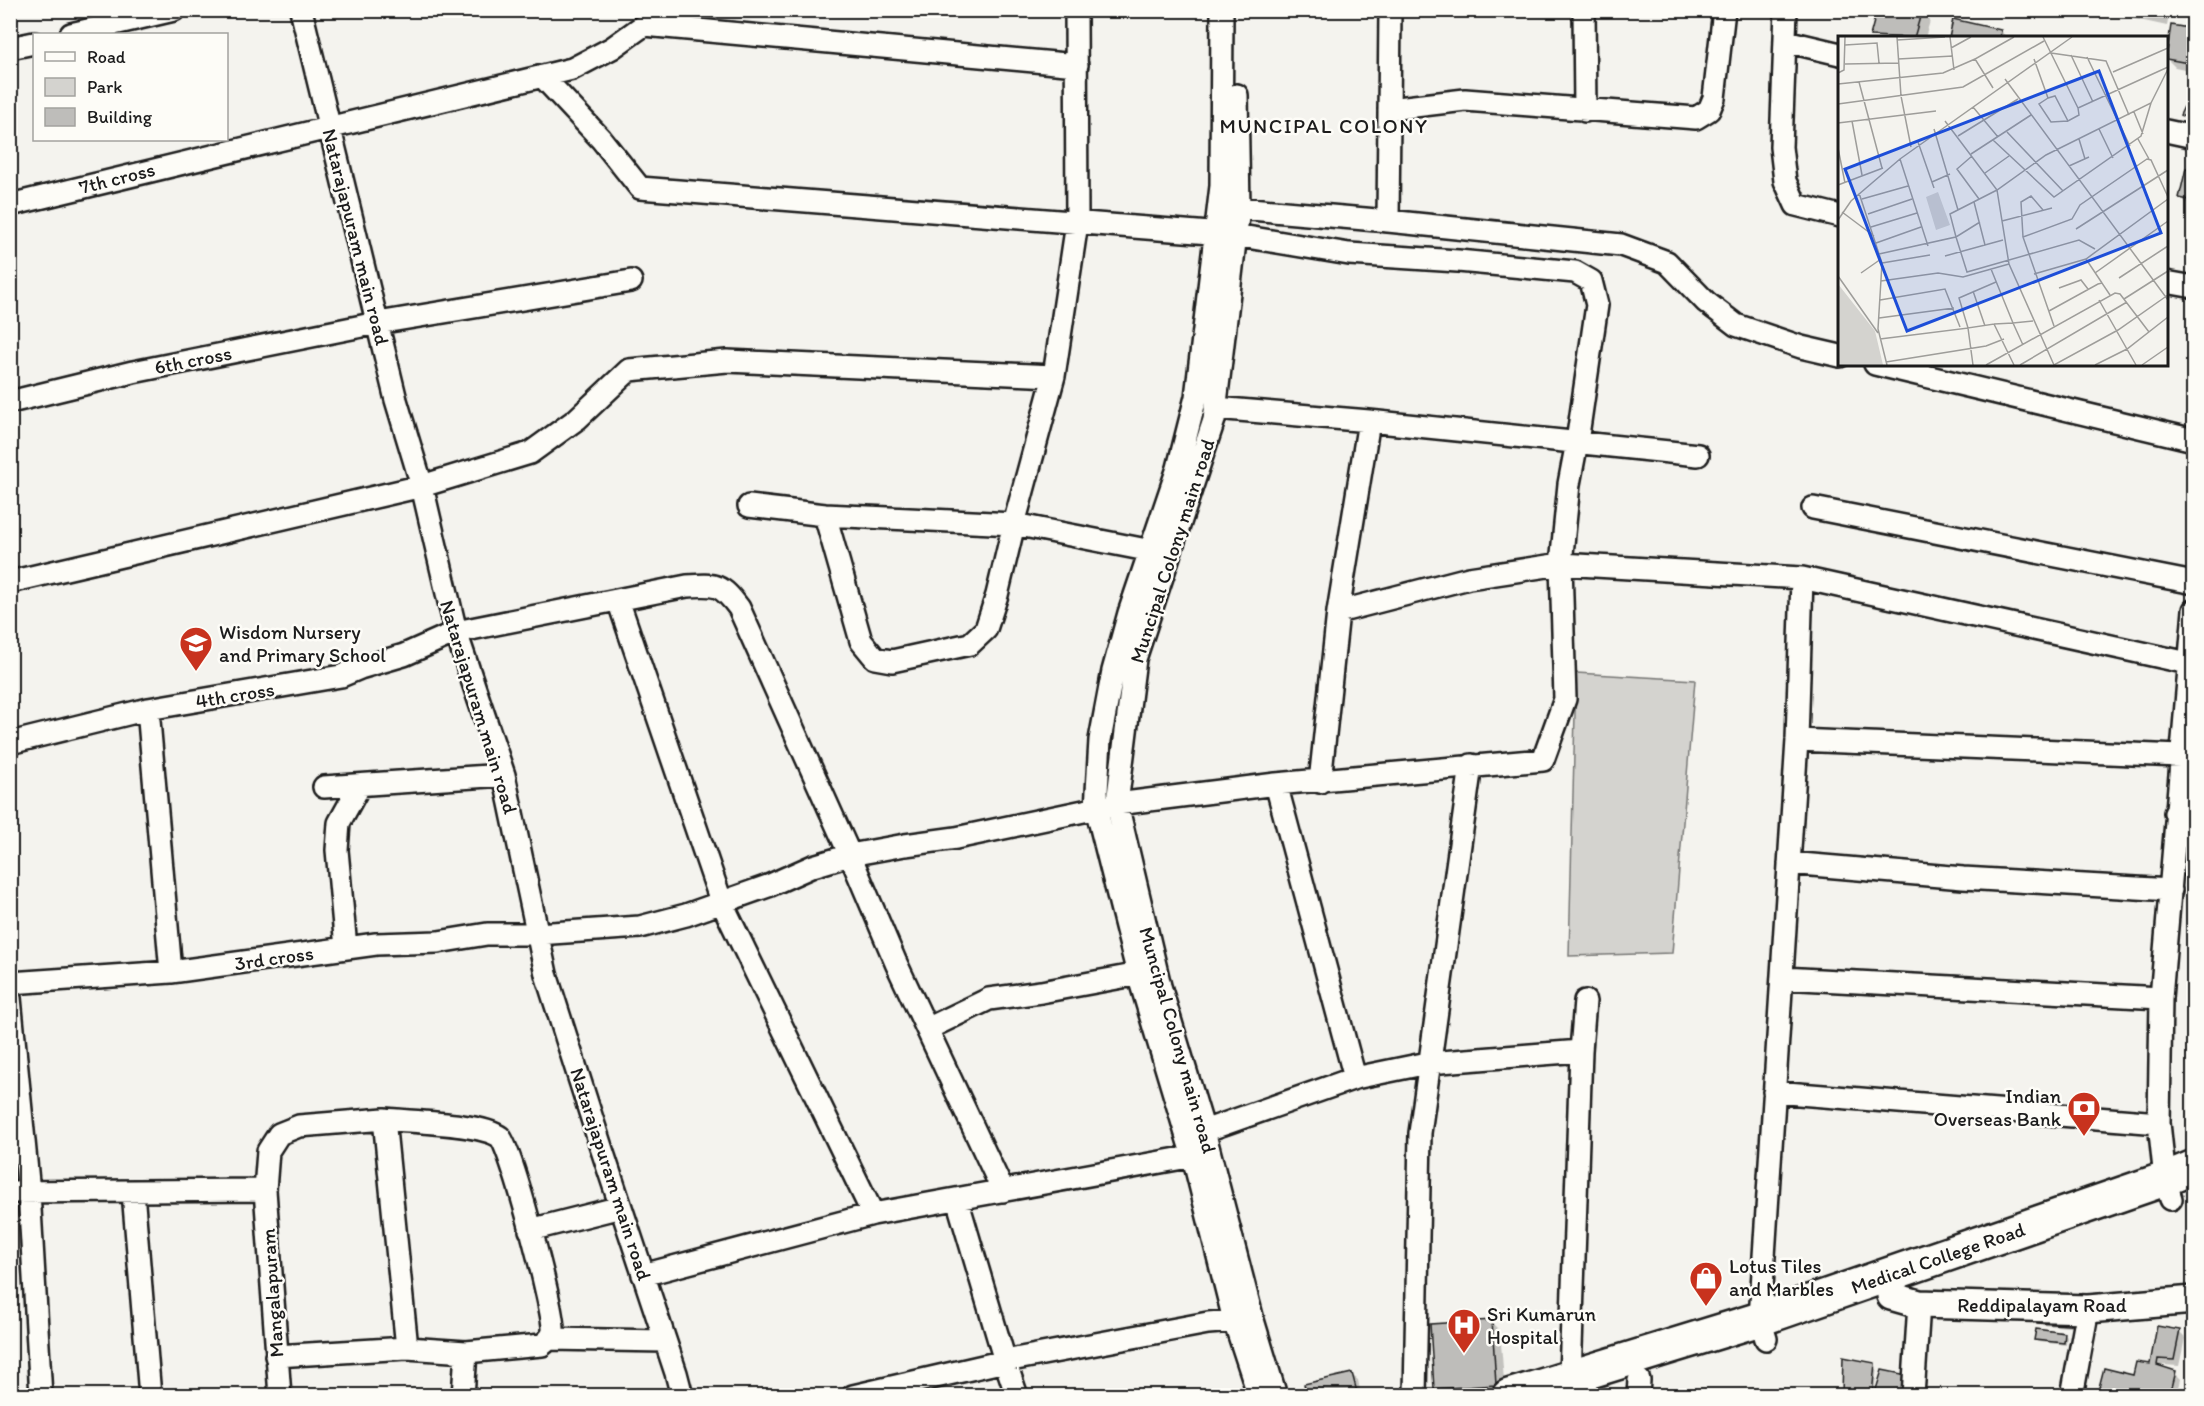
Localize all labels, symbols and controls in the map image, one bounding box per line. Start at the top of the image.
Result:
legend [33,33,228,141]
inset map [1838,36,2168,366]
text: Road [87,46,126,68]
text: Park [87,76,122,98]
text: Building [87,106,153,128]
district label: MUNCIPAL COLONY [1220,113,1428,138]
street label: Natarajapuram main road [317,126,395,348]
street label: 7th cross [76,157,158,199]
street label: 6th cross [152,341,234,379]
street label: Muncipal Colony main road [1124,436,1220,666]
street label: Natarajapuram main road [435,597,523,817]
place label: Wisdom Nursery and Primary School [219,620,386,667]
school or university icon: Wisdom Nursery and Primary School [178,625,214,672]
street label: 4th cross [194,677,276,713]
street label: Muncipal Colony main road [1134,924,1222,1156]
street label: 3rd cross [233,941,315,975]
street label: Natarajapuram main road [565,1065,657,1283]
place label: Indian Overseas Bank [1934,1084,2062,1131]
bank icon: Indian Overseas Bank [2066,1090,2102,1137]
street label: Medical College Road [1848,1217,2028,1299]
street label: Mangalapuram [256,1227,288,1358]
place label: Lotus Tiles and Marbles [1729,1254,1834,1301]
shop icon: Lotus Tiles and Marbles [1688,1260,1724,1307]
street label: Reddipalayam Road [1957,1293,2127,1317]
place label: Sri Kumarun Hospital [1487,1302,1596,1349]
hospital icon: Sri Kumarun Hospital [1446,1307,1482,1354]

